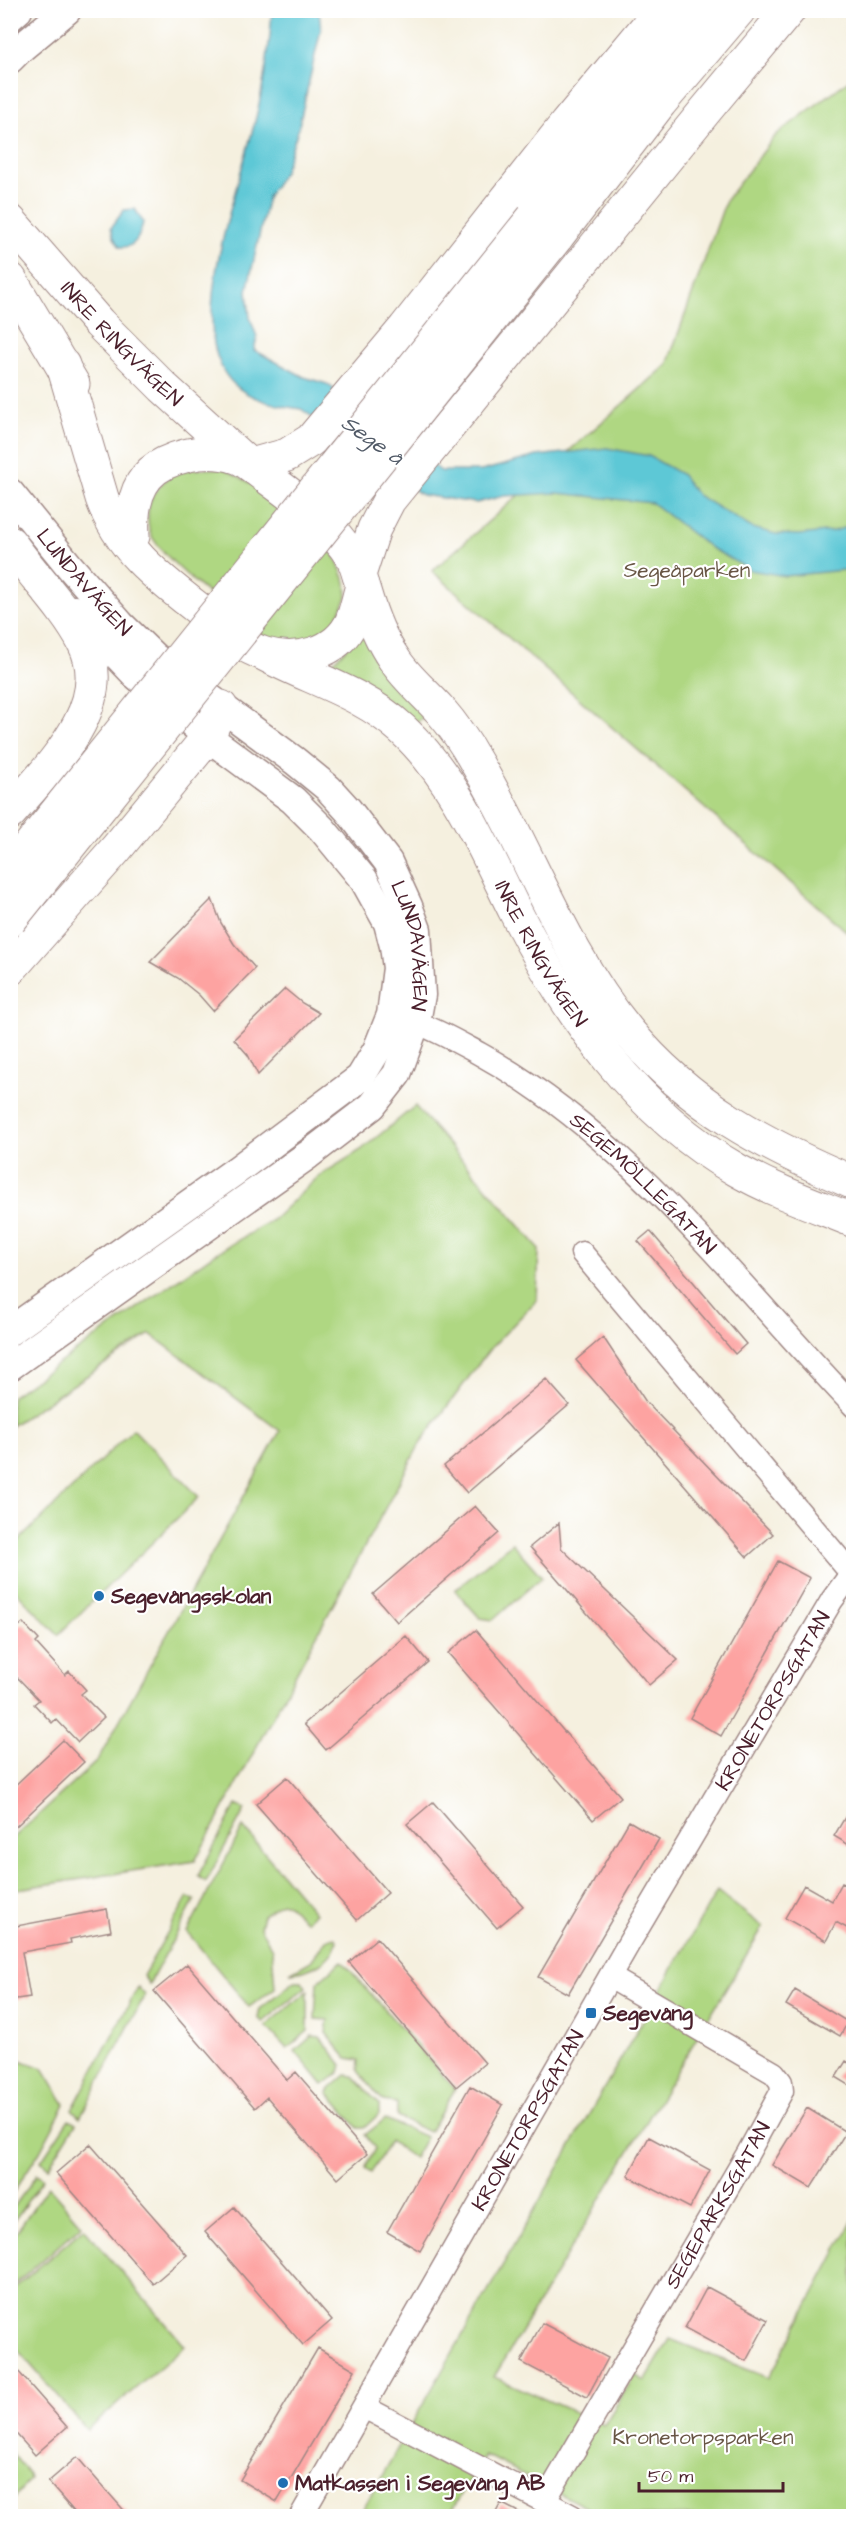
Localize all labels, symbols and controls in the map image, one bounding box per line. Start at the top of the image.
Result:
street label: INRE RINGVÄGEN [54,275,189,413]
water label: Sege å [334,408,411,475]
street label: LUNDAVÄGEN [29,522,138,643]
park label: Segeåparken [624,556,750,587]
street label: LUNDAVÄGEN [383,876,435,1013]
street label: INRE RINGVÄGEN [487,876,594,1033]
street label: SEGEMÖLLEGATAN [563,1106,723,1261]
place label: Segevångsskolan [110,1582,272,1613]
marker: Segevångsskolan [92,1589,106,1603]
street label: KRONETORPSGATAN [708,1606,837,1796]
place label: Segevång [602,1999,693,2030]
marker: Segevång [584,2006,598,2020]
street label: KRONETORPSGATAN [465,2025,591,2216]
street label: SEGEPARKSGATAN [658,2116,778,2294]
park label: Kronetorpsparken [613,2423,793,2453]
scale bar [639,2455,783,2493]
text: 50 m [648,2464,693,2489]
place label: Matkassen i Segevång AB [295,2469,545,2500]
marker: Matkassen i Segevång AB [276,2476,290,2490]

